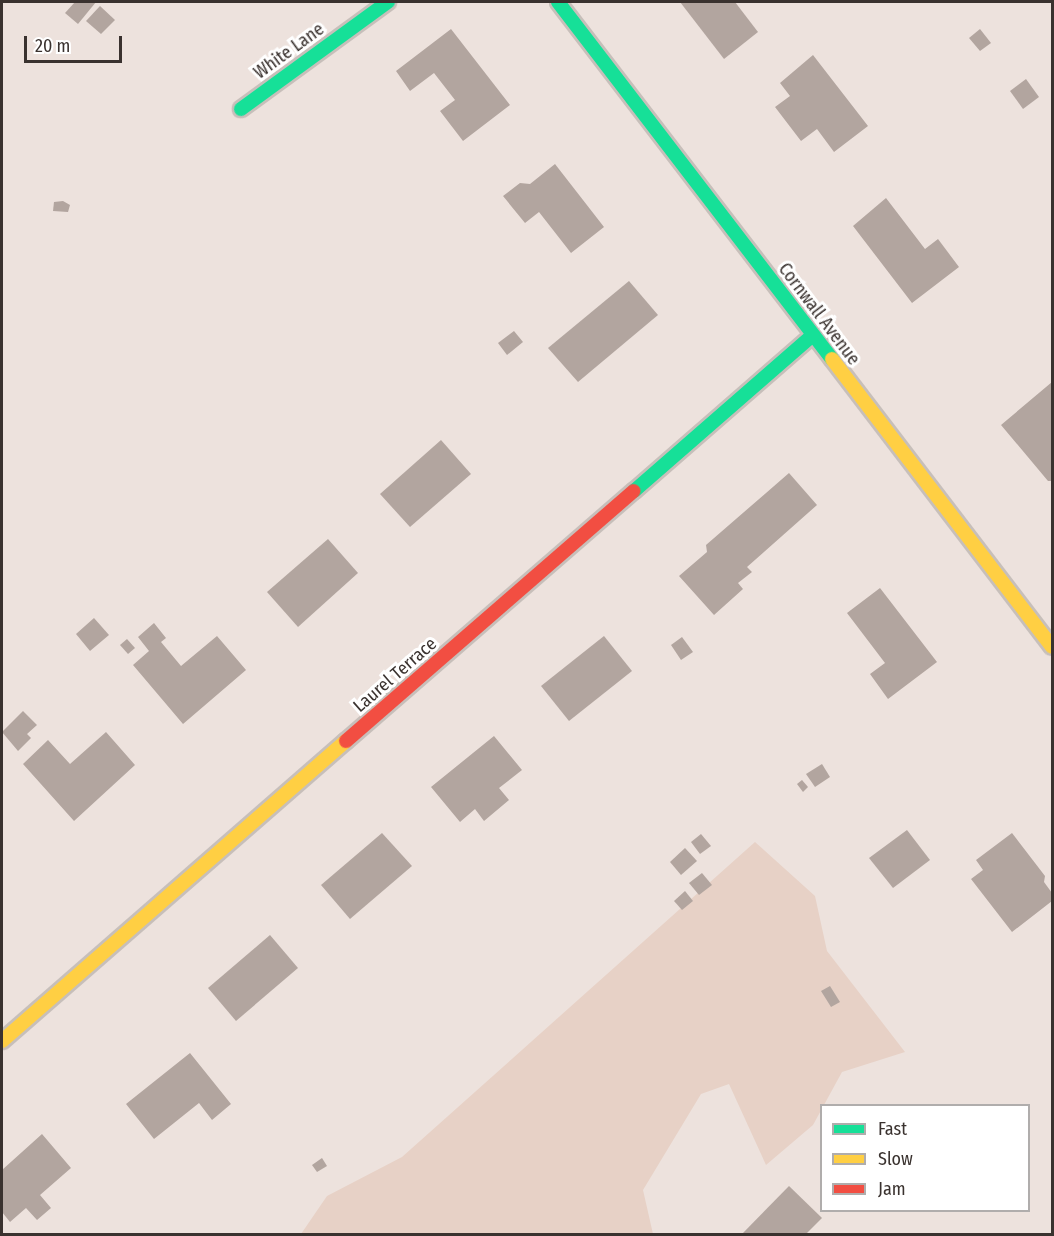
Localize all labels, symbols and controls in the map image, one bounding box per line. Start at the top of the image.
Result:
street label: White Lane [250,18,328,84]
scale bar [27,24,124,62]
text: 20 m [35,35,70,57]
street label: Cornwall Avenue [774,259,864,369]
street label: Laurel Terrace [349,633,441,717]
legend [820,1104,1030,1212]
text: Fast [878,1118,907,1140]
text: Slow [878,1148,913,1170]
text: Jam [878,1178,906,1200]

